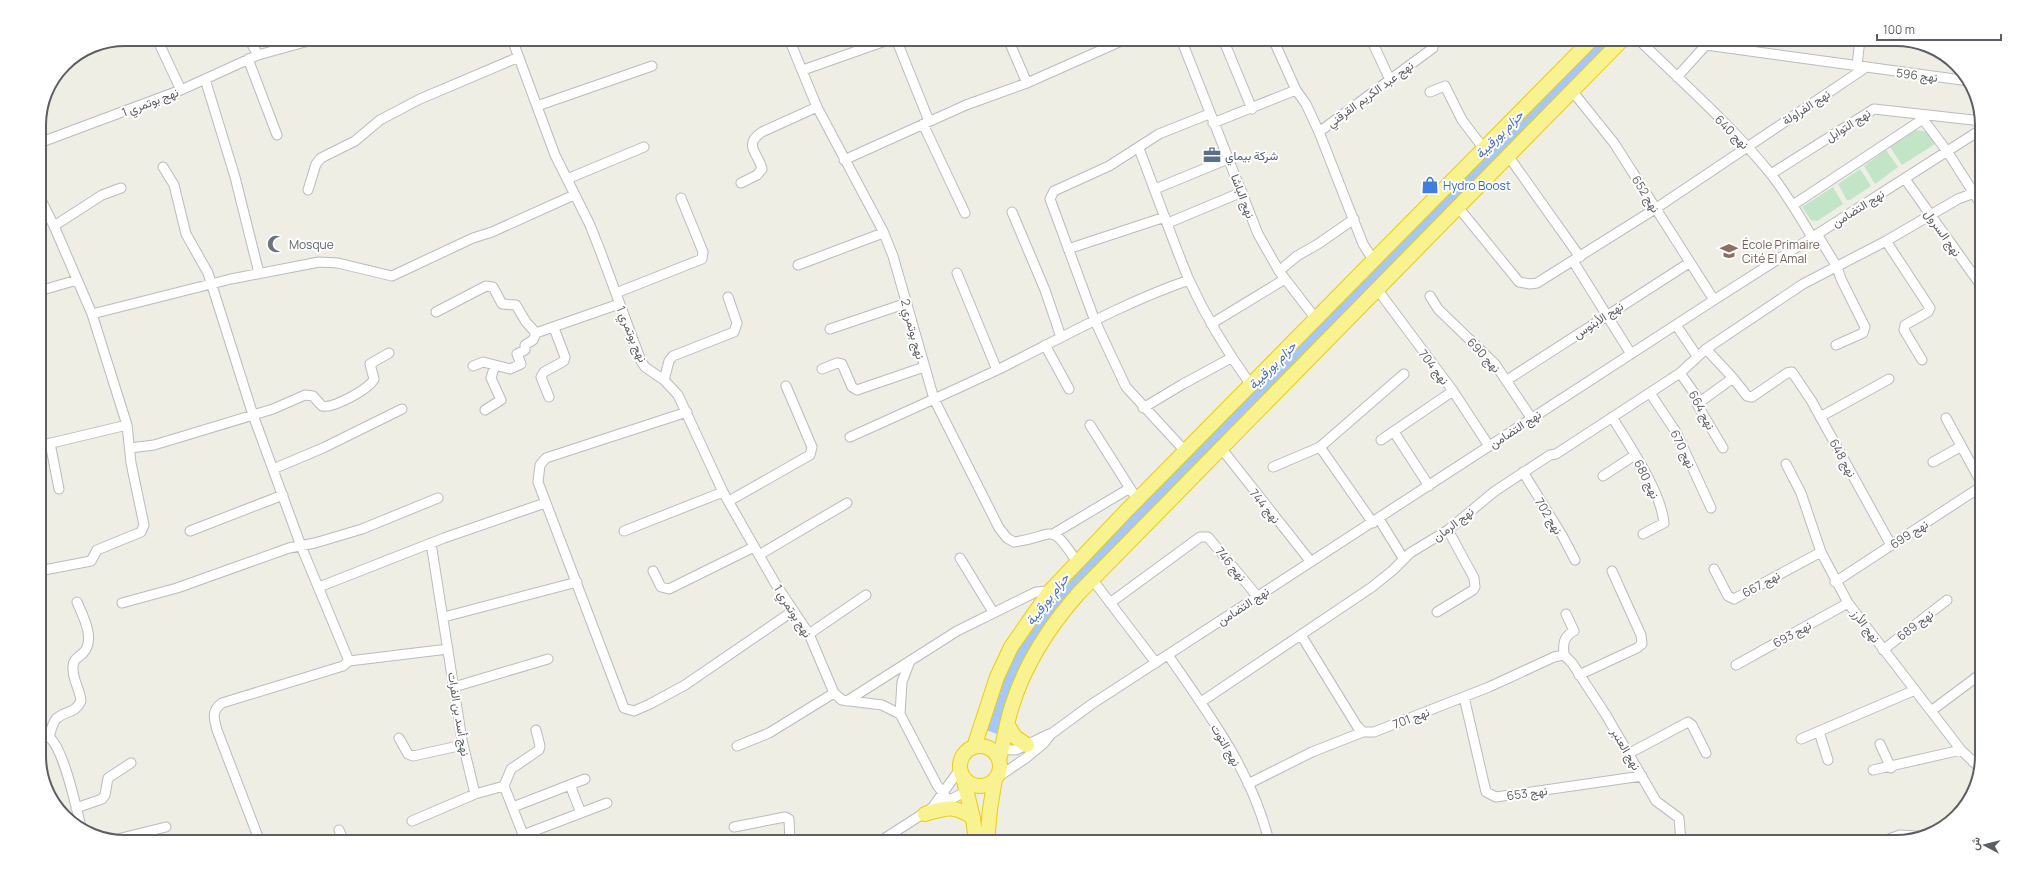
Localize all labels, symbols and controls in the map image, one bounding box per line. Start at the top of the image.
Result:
scale bar [1877,16,2001,42]
text: 100 m [1883,21,1915,38]
street label: نهج عبد الكريم القرقني [1323,57,1418,133]
street label: نهج 596 [1895,64,1939,87]
street label: نهج بوتمري 1 [119,83,182,122]
street label: نهج الفراولة [1779,85,1834,130]
street label: نهج التوابل [1822,104,1874,146]
water label: حزام بورقيبة [1471,105,1529,163]
street label: نهج 640 [1710,111,1753,154]
office icon: شركة بيماي [1202,145,1222,165]
place label: شركة بيماي [1225,147,1278,166]
street label: نهج الباشا [1226,171,1259,221]
street label: نهج 652 [1627,172,1664,216]
shop icon: Hydro Boost [1420,175,1440,195]
place label: Hydro Boost [1443,177,1511,194]
street label: نهج التضامن [1828,185,1888,232]
street label: نهج السرول [1920,206,1965,261]
mosque icon: Mosque [266,234,286,254]
place label: Mosque [289,236,334,253]
place label: École Primaire Cité El Amal [1742,236,1820,267]
school or university icon: École Primaire Cité El Amal [1719,241,1739,261]
street label: نهج بوتمري 2 [895,297,929,362]
street label: نهج الأبنوس [1570,297,1627,343]
street label: نهج بوتمري 1 [611,303,651,366]
street label: نهج 690 [1463,334,1505,377]
water label: حزام بورقيبة [1244,336,1302,394]
street label: نهج 704 [1414,346,1453,389]
street label: نهج 664 [1684,387,1719,433]
street label: نهج التضامن [1486,406,1545,453]
street label: نهج 670 [1666,427,1700,472]
street label: نهج 648 [1825,436,1861,481]
street label: نهج 680 [1629,456,1664,502]
street label: نهج 744 [1245,485,1284,527]
street label: نهج 702 [1530,494,1567,538]
street label: نهج الرمان [1429,503,1478,546]
street label: نهج 699 [1887,515,1932,553]
street label: نهج 746 [1211,543,1250,585]
street label: نهج 667 [1739,567,1784,602]
water label: حزام بورقيبة [1021,568,1075,629]
street label: نهج بوتمري 1 [768,581,816,642]
street label: نهج التضامن [1214,583,1273,630]
street label: نهج الأرز [1846,605,1884,647]
street label: نهج 689 [1893,606,1937,645]
street label: نهج 693 [1770,617,1815,652]
street label: نهج أسد بن الفرات [443,671,474,757]
street label: نهج 701 [1390,703,1432,734]
street label: نهج التوت [1206,721,1245,770]
street label: نهج العنبر [1606,724,1645,774]
street label: نهج 653 [1505,782,1549,805]
north arrow [1965,825,2005,865]
text: ش [1966,836,1983,851]

